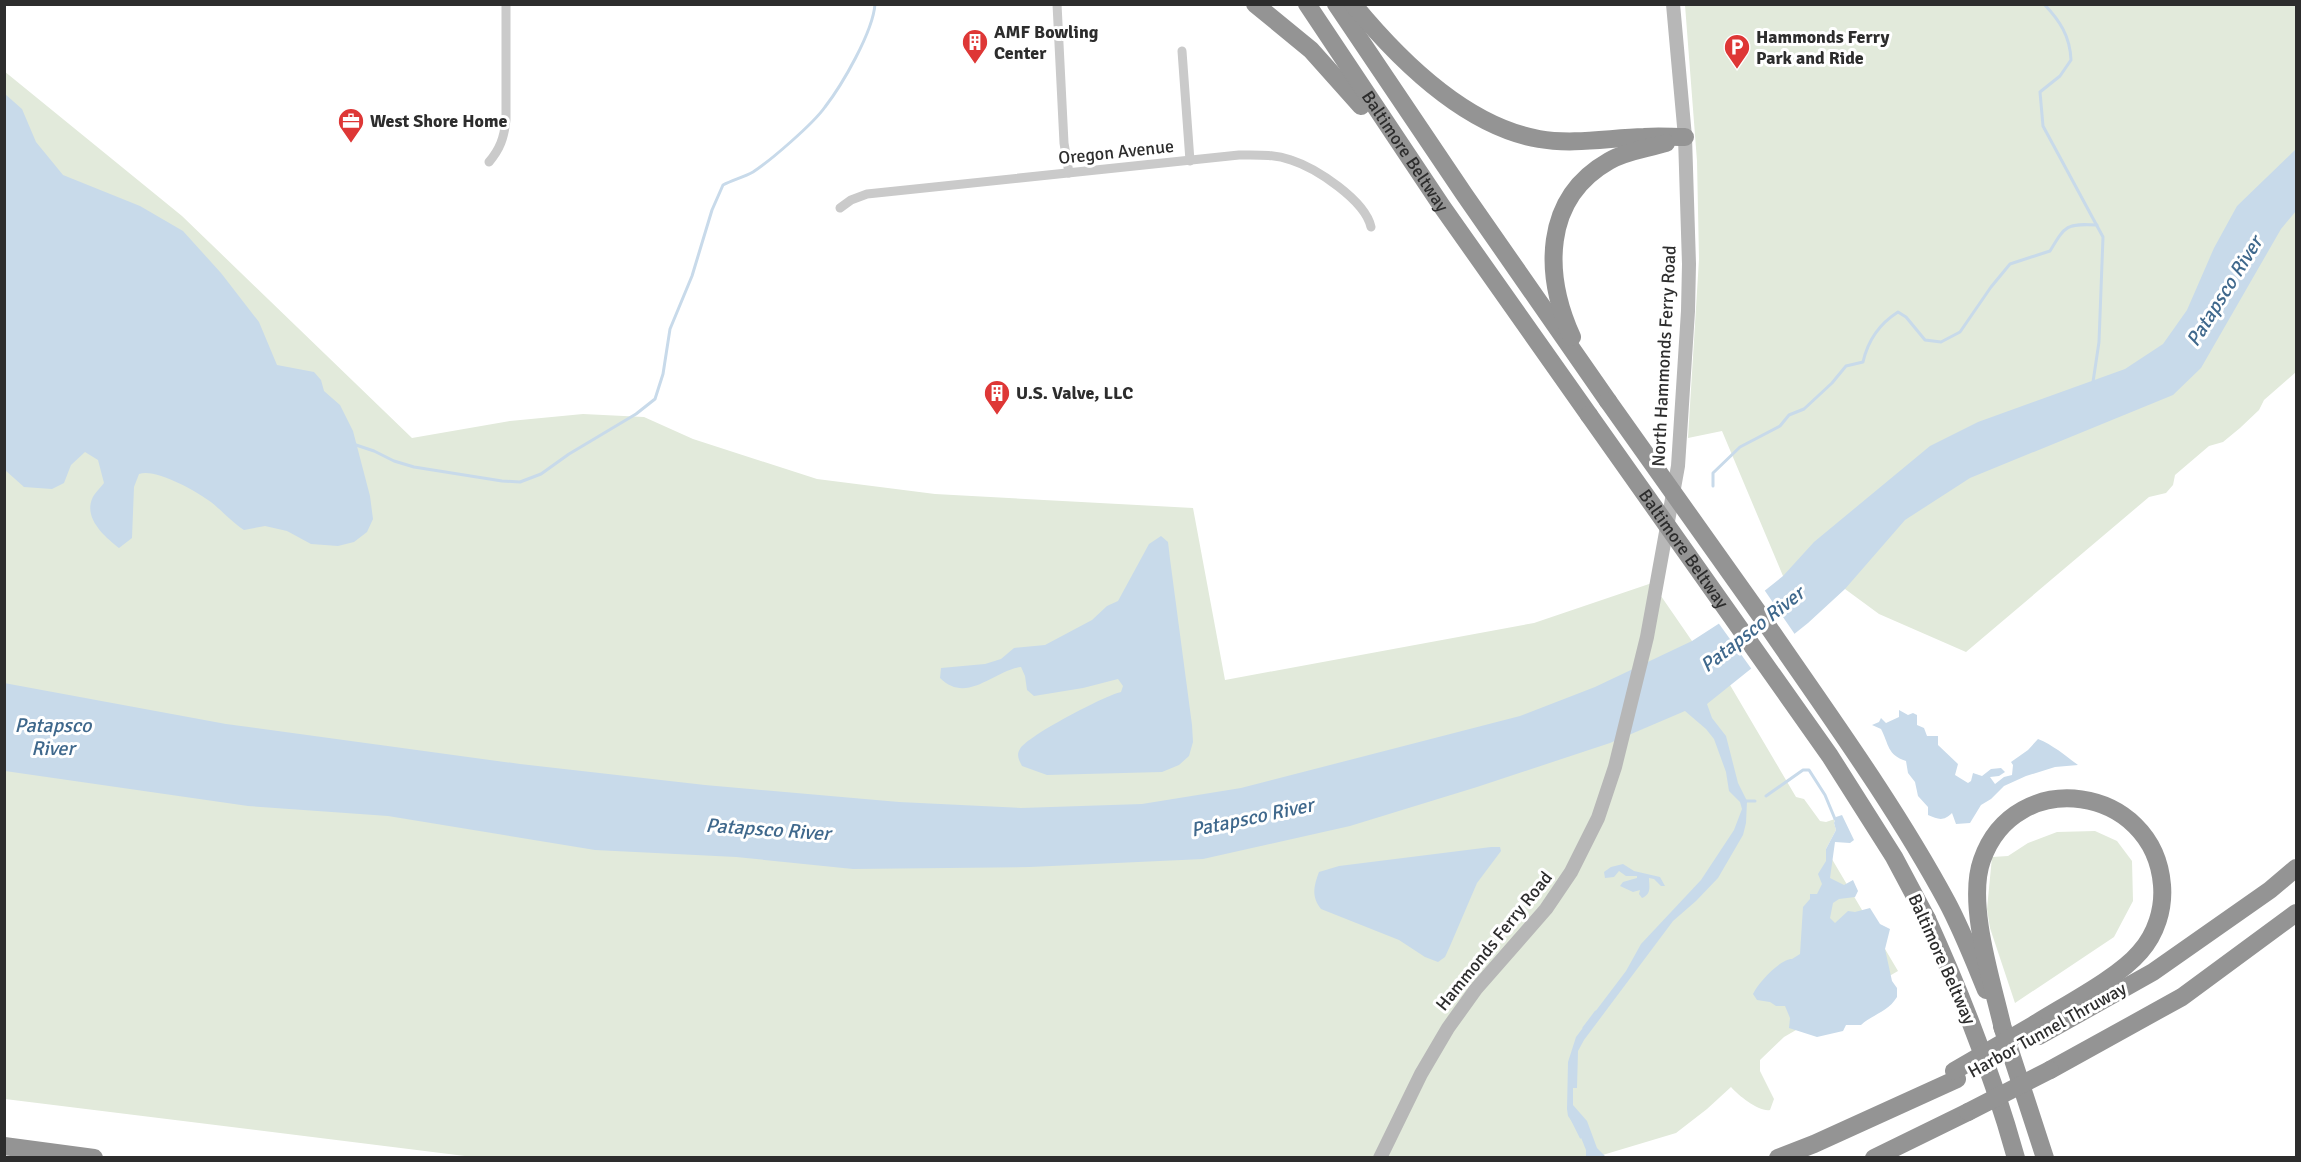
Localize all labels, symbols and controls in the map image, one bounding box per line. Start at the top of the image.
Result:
place label: AMF Bowling Center [994,21,1099,64]
place label: Hammonds Ferry Park and Ride [1756,26,1889,69]
building icon: AMF Bowling Center [960,27,990,65]
parking icon: Hammonds Ferry Park and Ride [1722,32,1752,70]
street label: Baltimore Beltway [1357,87,1454,216]
office icon: West Shore Home [336,106,366,144]
place label: West Shore Home [370,110,507,132]
street label: Oregon Avenue [1057,135,1175,169]
water label: Patapsco River [2181,229,2270,351]
street label: North Hammonds Ferry Road [1647,245,1681,467]
building icon: U.S. Valve, LLC [982,378,1012,416]
place label: U.S. Valve, LLC [1016,382,1133,404]
street label: Baltimore Beltway [1634,485,1734,613]
water label: Patapsco River [1695,579,1811,678]
water label: Patapsco River [14,713,93,761]
water label: Patapsco River [1188,792,1318,843]
water label: Patapsco River [705,813,834,847]
street label: Hammonds Ferry Road [1431,867,1557,1015]
street label: Baltimore Beltway [1903,890,1981,1028]
street label: Harbor Tunnel Thruway [1964,977,2131,1083]

